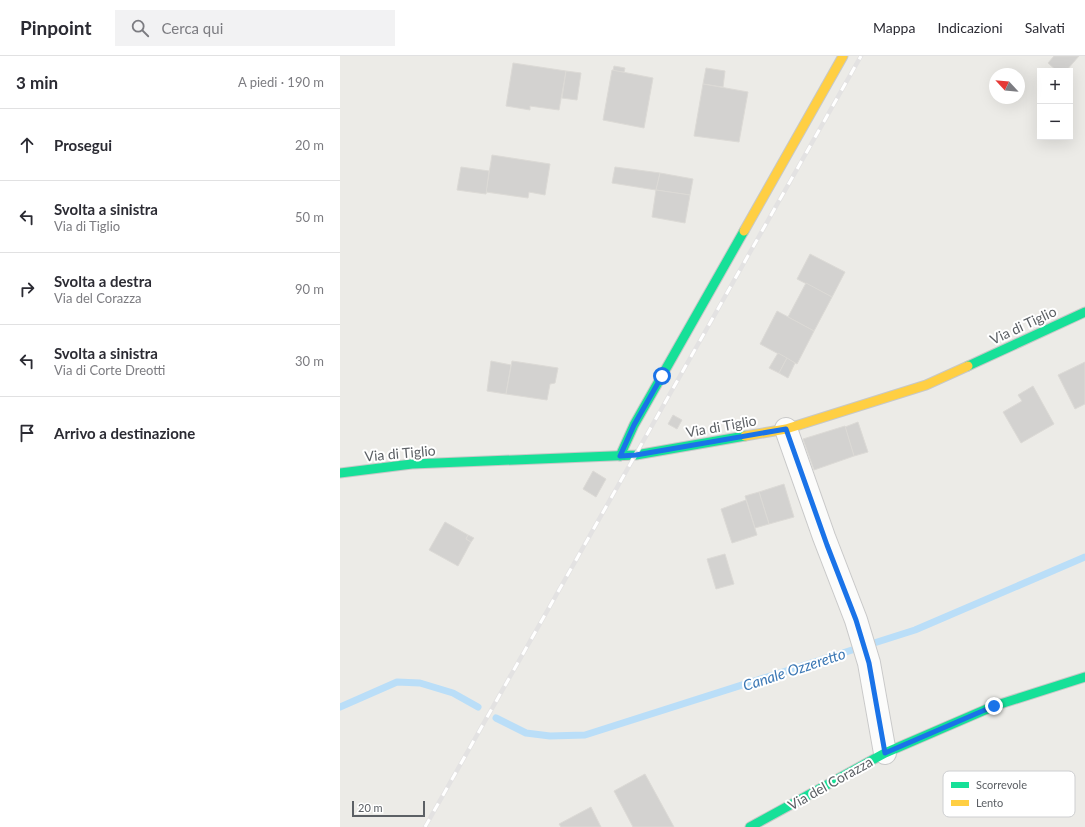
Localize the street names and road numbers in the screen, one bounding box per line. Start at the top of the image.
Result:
street label: Via di Tiglio [987,302,1059,348]
street label: Via di Tiglio [684,411,758,441]
street label: Via di Tiglio [364,441,436,465]
street label: Via del Corazza [785,753,875,813]

